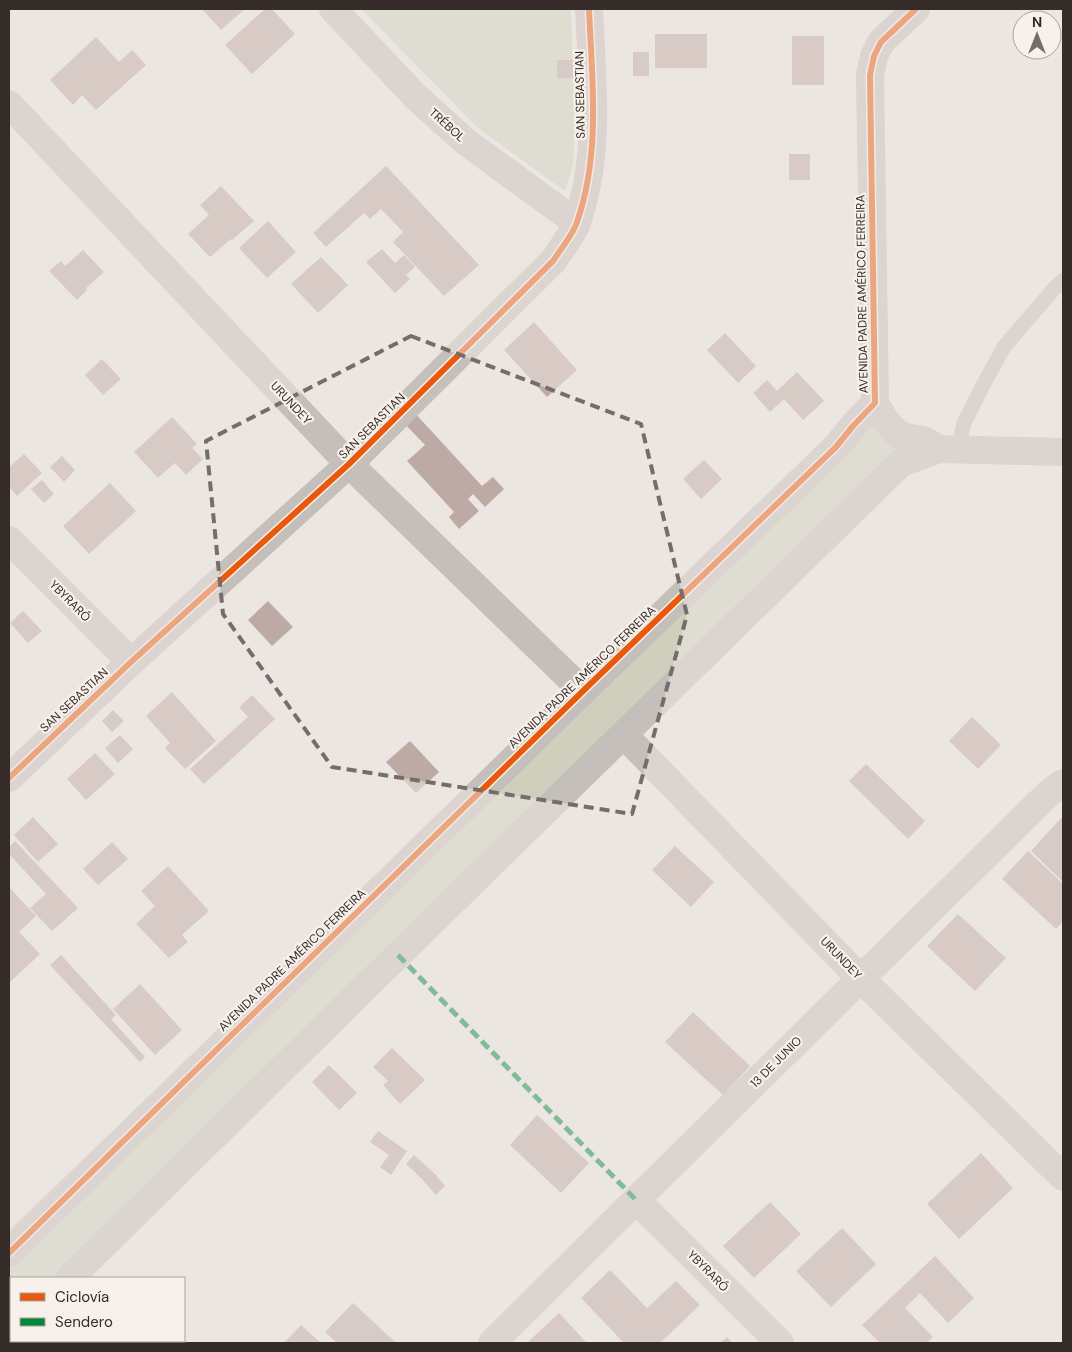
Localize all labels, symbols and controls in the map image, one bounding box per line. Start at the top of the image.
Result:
north arrow [1012,10,1062,60]
text: N [1032,13,1042,31]
street label: SAN SEBASTIAN [571,51,589,139]
street label: TRÉBOL [425,105,469,145]
street label: AVENIDA PADRE AMÉRICO FERREIRA [852,194,872,394]
street label: URUNDEY [267,378,315,428]
street label: SAN SEBASTIAN [335,389,409,463]
street label: YBYRARÓ [46,577,94,625]
street label: AVENIDA PADRE AMÉRICO FERREIRA [505,602,659,752]
street label: SAN SEBASTIAN [36,664,112,736]
street label: AVENIDA PADRE AMÉRICO FERREIRA [215,885,369,1035]
street label: URUNDEY [817,933,865,983]
street label: 13 DE JUNIO [747,1033,805,1091]
street label: YBYRARÓ [684,1247,732,1295]
legend [10,1277,185,1342]
text: Ciclovía [55,1287,109,1307]
text: Sendero [55,1312,113,1332]

